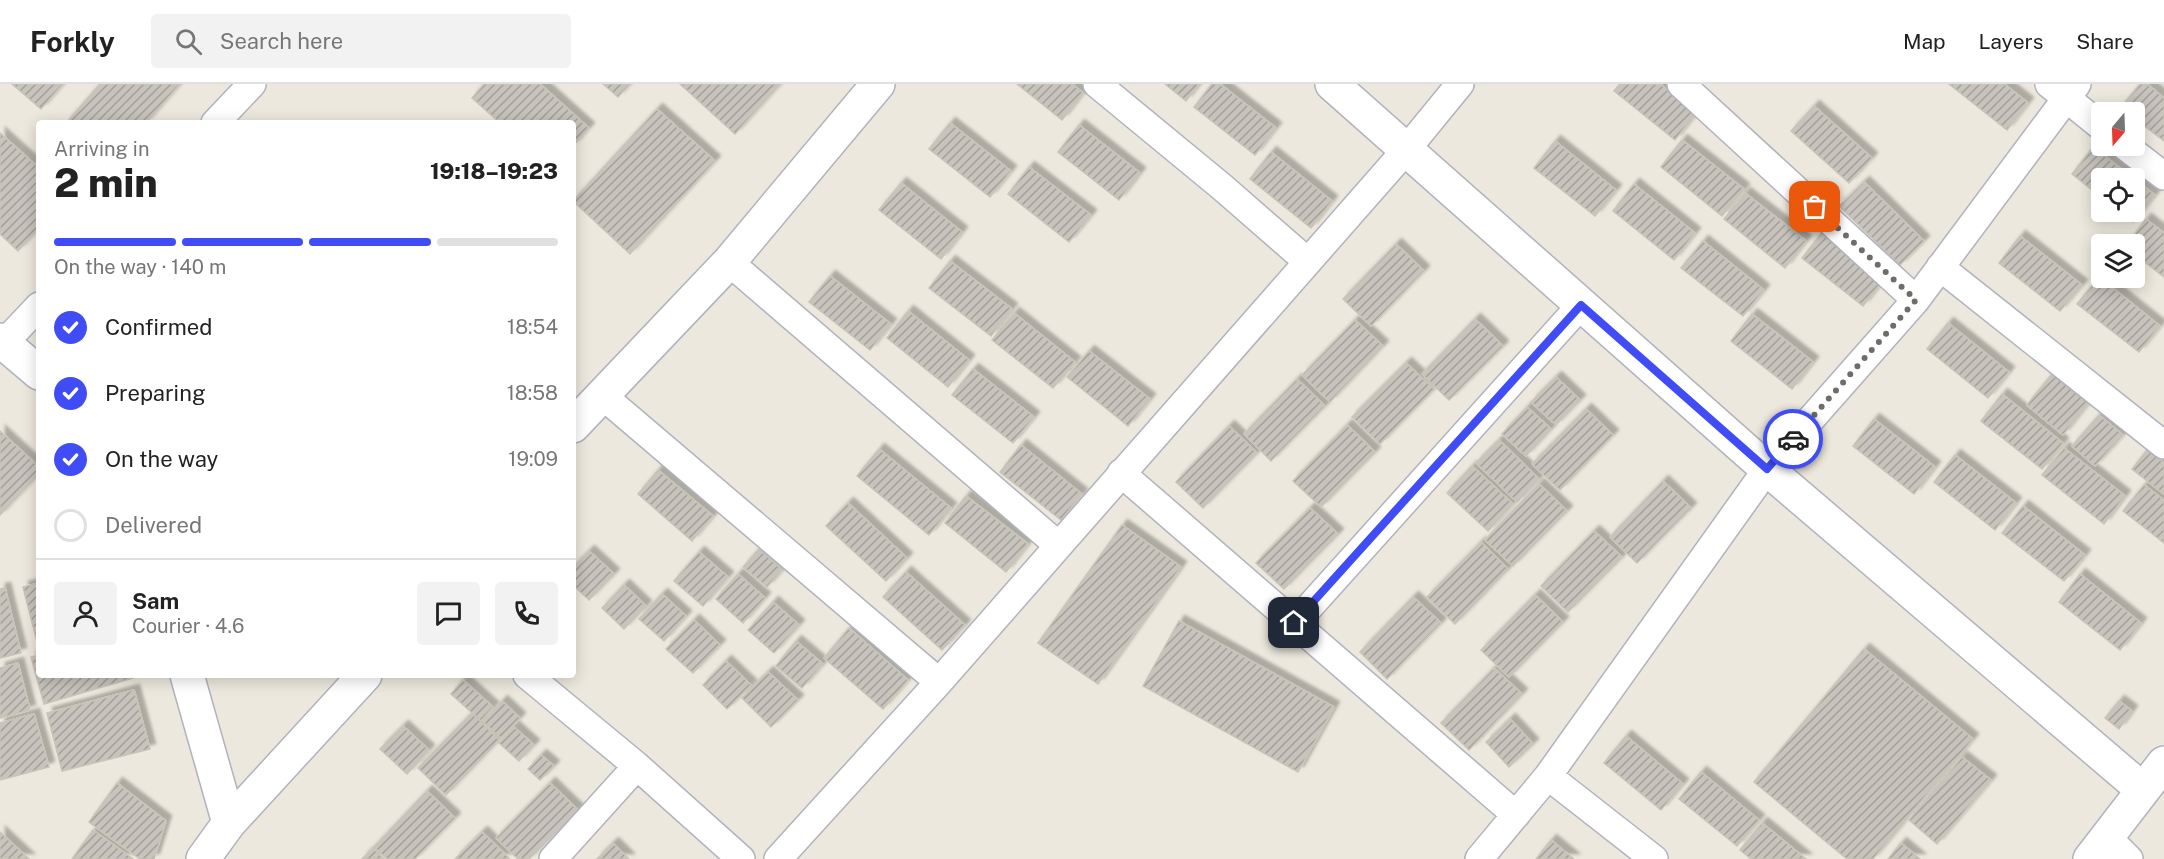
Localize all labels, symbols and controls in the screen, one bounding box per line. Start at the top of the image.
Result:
search box [151,14,571,68]
text: Forkly [30,25,115,58]
icon: search [172,25,205,58]
text: Search here [220,28,343,54]
text: Map [1903,29,1946,54]
text: Layers [1979,29,2043,54]
text: Share [2076,29,2134,54]
north arrow [2091,102,2145,156]
map controls [2091,102,2145,288]
text: Arriving in [54,137,149,161]
text: 19:18–19:23 [430,158,558,184]
text: 2 min [54,160,158,206]
button: locate [2091,168,2145,222]
pin [1789,181,1840,232]
icon: bag [1798,190,1831,223]
button: layers [2091,234,2145,288]
text: On the way · 140 m [54,255,226,279]
icon: check [54,311,87,344]
text: Confirmed [105,314,212,340]
text: 18:54 [507,315,558,339]
icon: check [54,377,87,410]
text: Preparing [105,380,206,406]
text: 18:58 [507,381,558,405]
courier [1763,409,1823,469]
icon: car [1777,423,1810,456]
icon: check [54,443,87,476]
text: On the way [105,446,218,472]
text: 19:09 [508,447,558,471]
text: Delivered [105,512,202,538]
button: person [54,582,117,645]
button: chat [417,582,480,645]
button: phone [495,582,558,645]
text: Sam [132,588,179,614]
pin [1268,597,1319,648]
icon: home [1277,606,1310,639]
text: Courier · 4.6 [132,614,244,638]

